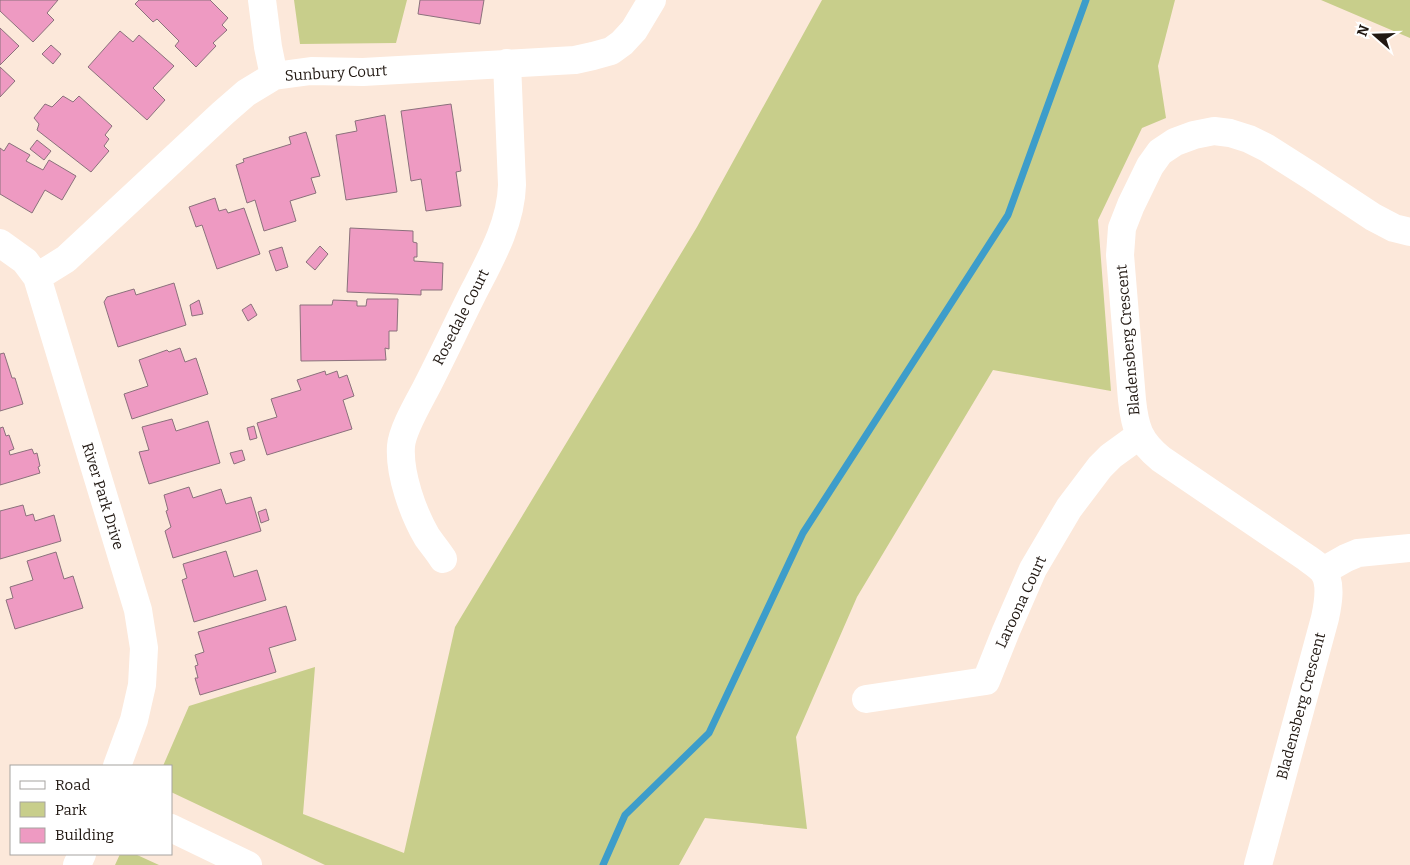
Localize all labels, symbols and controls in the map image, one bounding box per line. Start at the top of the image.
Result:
north arrow [1350,10,1400,60]
text: N [1353,23,1373,39]
street label: Sunbury Court [284,61,388,85]
street label: Bladensberg Crescent [1112,263,1144,416]
street label: Rosedale Court [429,266,493,368]
street label: River Park Drive [78,440,128,552]
street label: Laroona Court [992,552,1050,651]
street label: Bladensberg Crescent [1273,630,1329,782]
legend [10,765,172,855]
text: Road [55,776,90,794]
text: Park [55,801,87,819]
text: Building [55,826,114,844]

